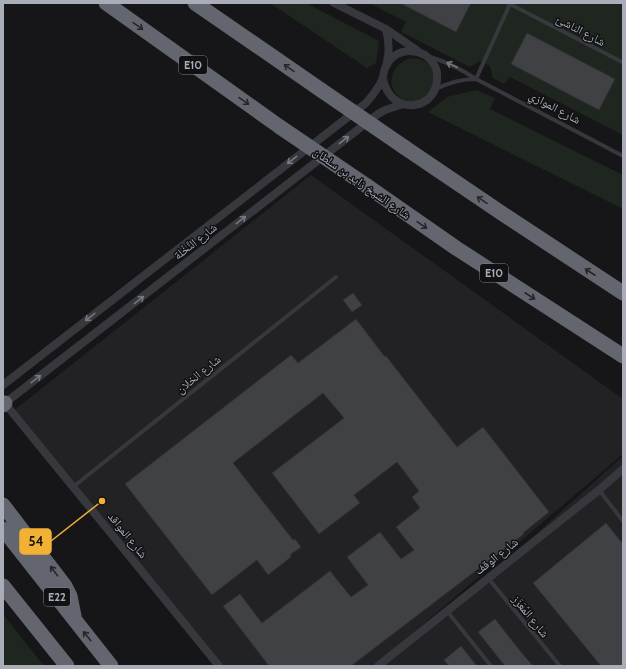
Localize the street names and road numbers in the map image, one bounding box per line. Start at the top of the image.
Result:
street label: شارع الناشئ [553,11,608,50]
road number: E10 [179,56,207,74]
street label: شارع الموازي [525,87,584,130]
street label: شارع الشيخ زايد بن سلطان [310,144,414,223]
street label: شارع النَّخْلة [170,219,220,263]
road number: E10 [480,264,508,282]
street label: شارع الخلان [173,351,224,397]
street label: شارع المواقد [104,509,151,562]
street label: شارع الوقف [471,534,522,579]
road number: E22 [44,588,70,606]
street label: شارع المُعَزَز [508,591,553,641]

